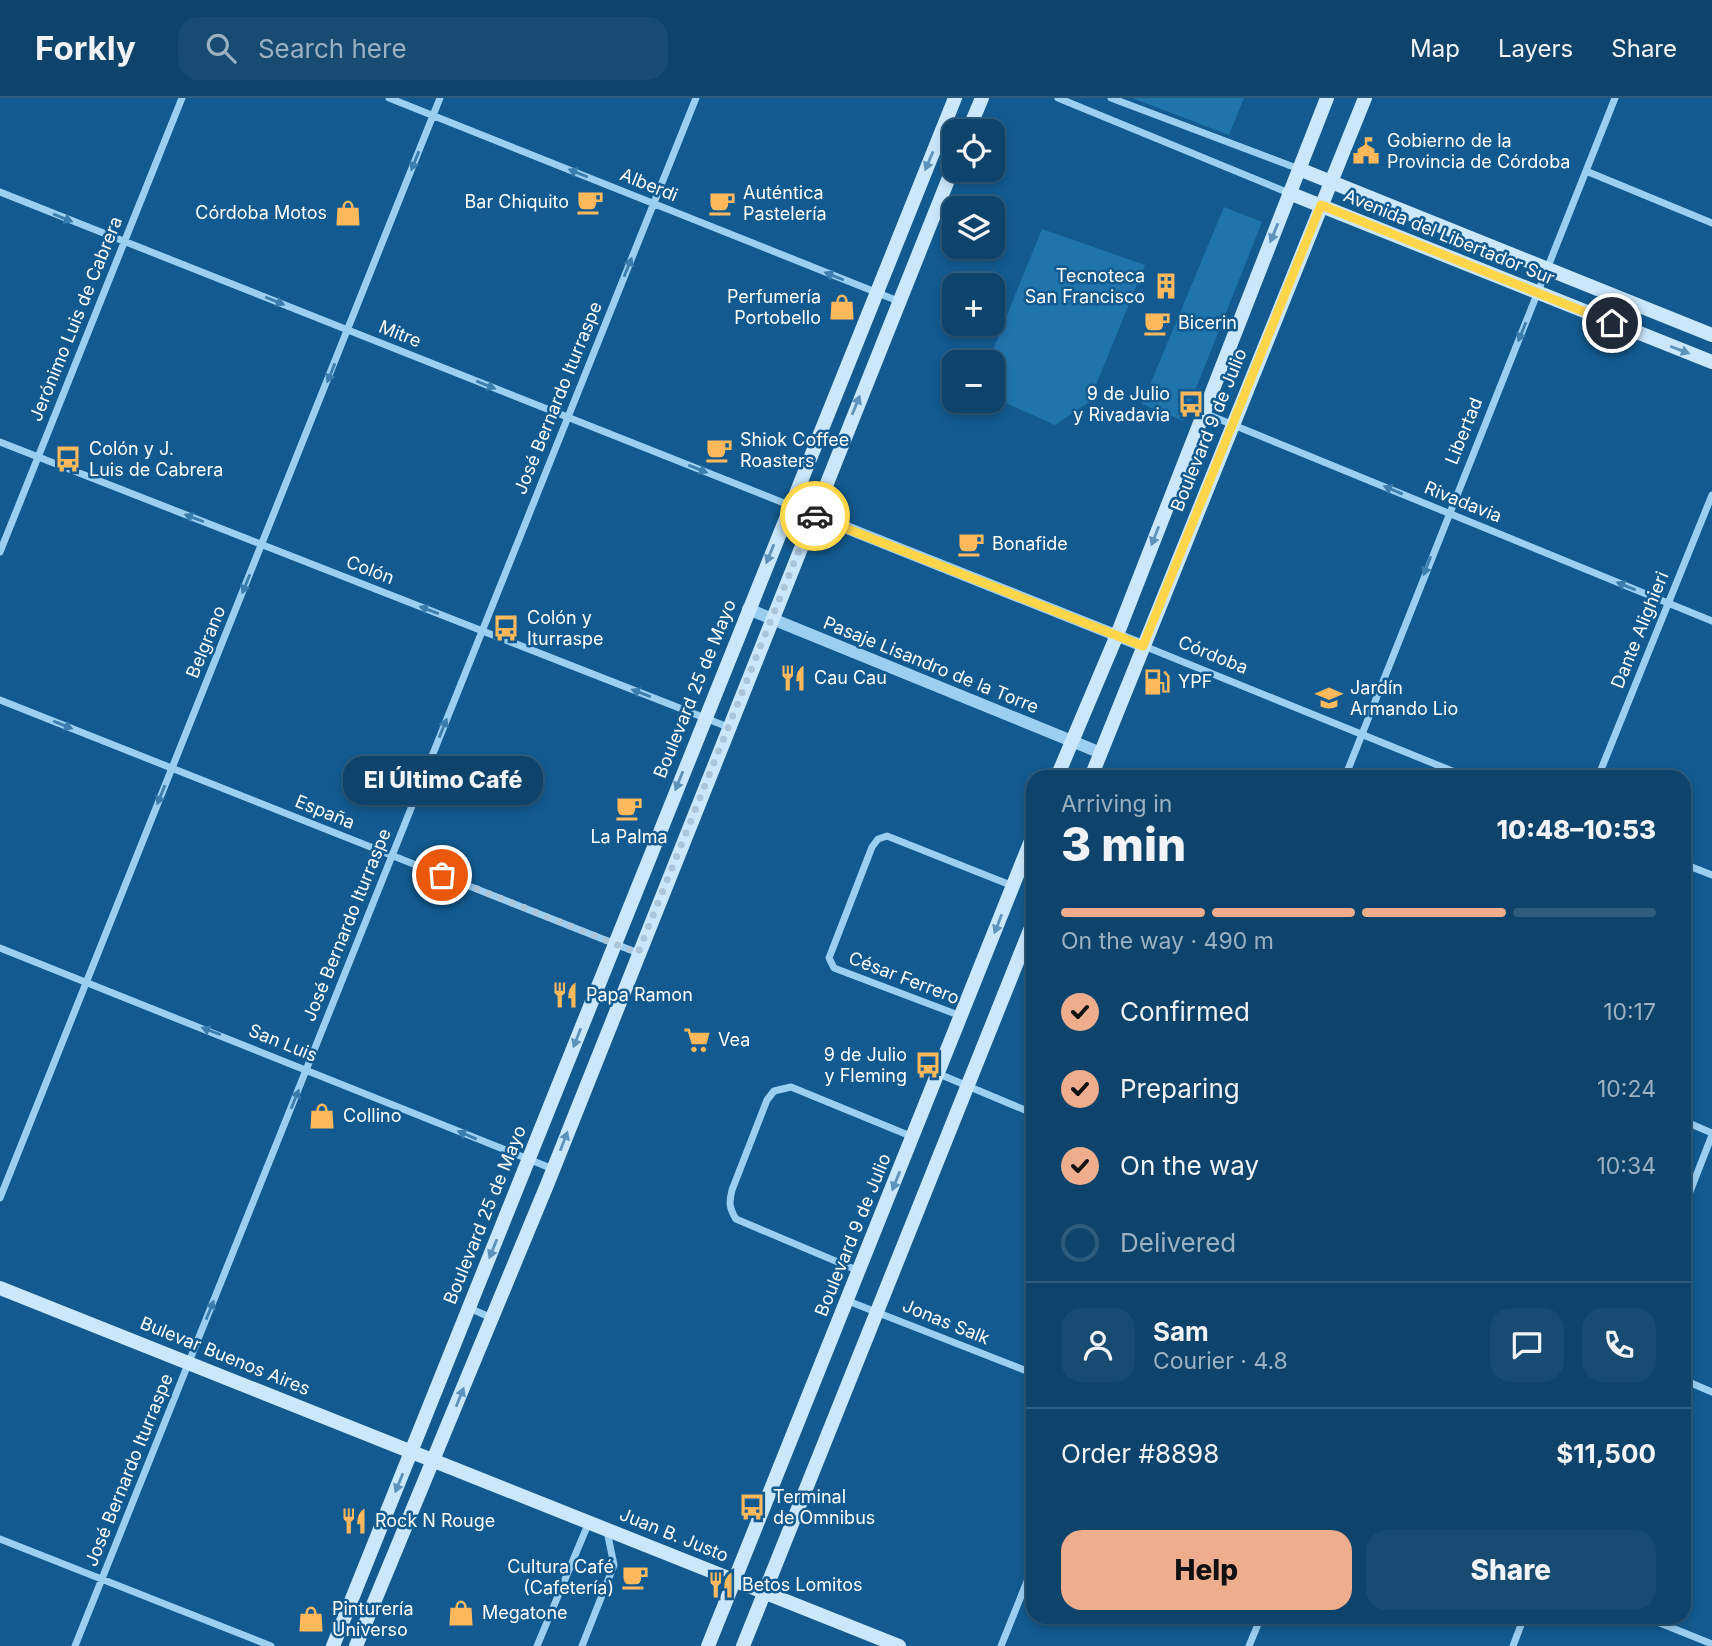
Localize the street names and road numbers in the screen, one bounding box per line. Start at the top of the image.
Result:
street label: Alberdi [617,164,681,206]
street label: Avenida del Libertador Sur [1341,185,1558,289]
street label: Jerónimo Luis de Cabrera [25,213,126,424]
street label: José Bernardo Iturraspe [509,298,606,497]
street label: Mitre [376,316,424,351]
street label: Boulevard 9 de Julio [1166,345,1251,514]
street label: Libertad [1441,394,1486,467]
street label: Rivadavia [1421,477,1505,527]
street label: Colón [343,551,397,588]
street label: Dante Alighieri [1607,568,1673,691]
street label: Boulevard 25 de Mayo [649,596,740,781]
street label: Belgrano [182,603,230,681]
street label: Pasaje Lisandro de la Torre [820,612,1042,717]
street label: Córdoba [1175,631,1251,678]
street label: España [292,790,358,833]
street label: José Bernardo Iturraspe [298,825,395,1024]
street label: César Ferrero [846,947,962,1008]
street label: San Luis [246,1019,321,1066]
street label: Boulevard 25 de Mayo [439,1122,530,1307]
street label: Boulevard 9 de Julio [810,1150,895,1319]
street label: Jonas Salk [899,1295,993,1349]
street label: Bulevar Buenos Aires [137,1312,313,1399]
street label: José Bernardo Iturraspe [80,1370,177,1569]
street label: Juan B. Justo [617,1503,732,1566]

